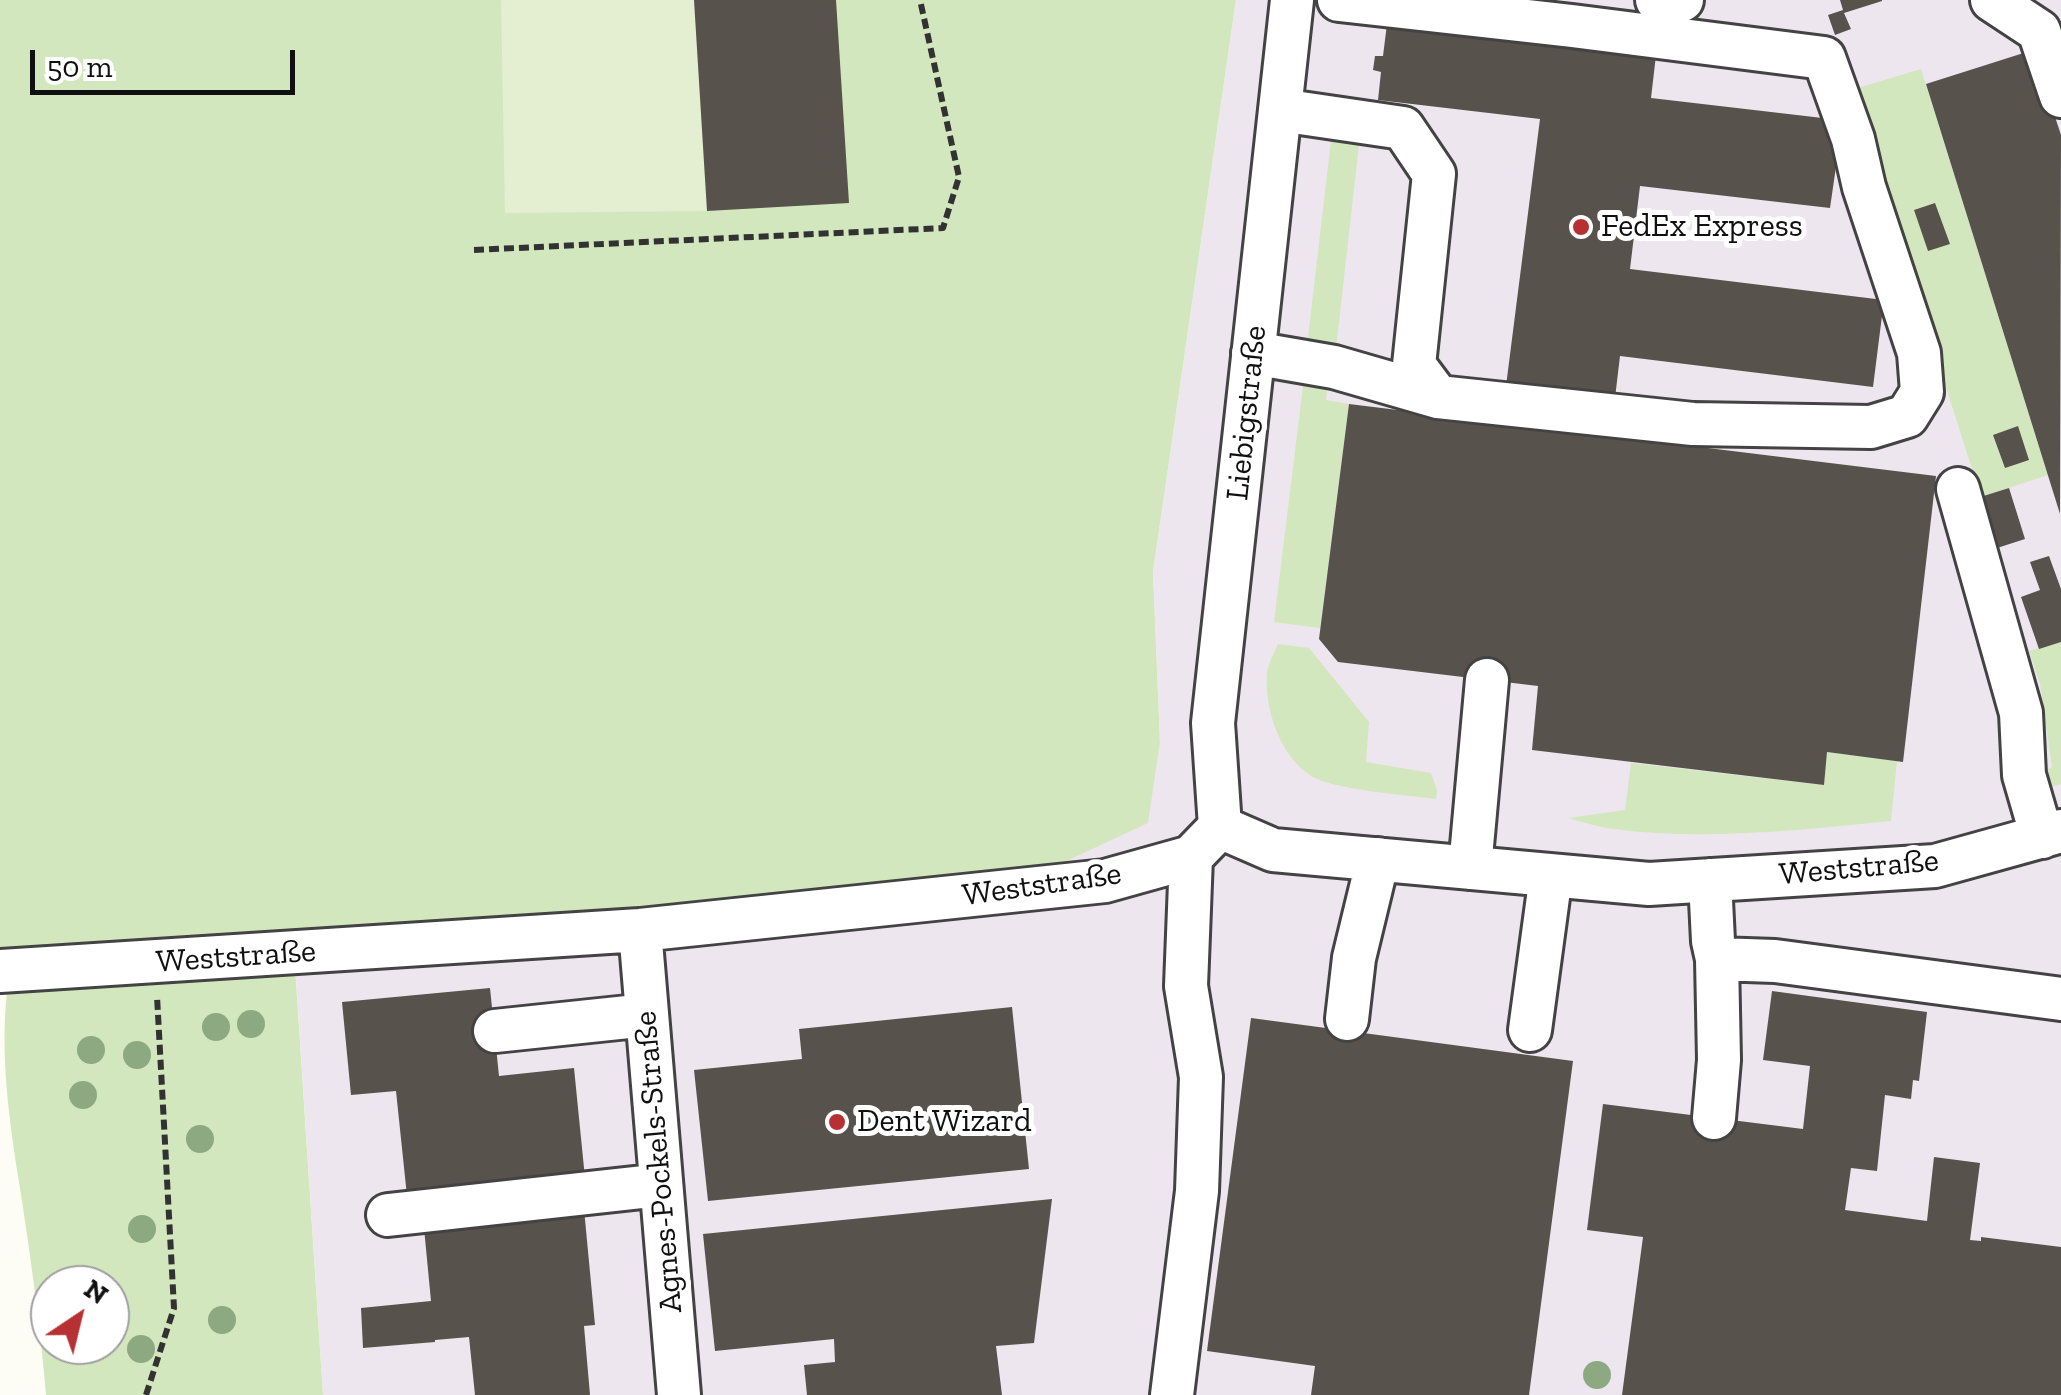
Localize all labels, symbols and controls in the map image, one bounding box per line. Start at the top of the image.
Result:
scale bar [35,30,300,92]
text: 50 m [47,49,112,85]
place label: FedEx Express [1601,208,1803,246]
marker: FedEx Express [1570,216,1592,238]
street label: Liebigstraße [1219,324,1275,502]
street label: Weststraße [1778,842,1940,894]
street label: Weststraße [960,855,1124,915]
street label: Weststraße [155,932,317,982]
street label: Agnes-Pockels-Straße [627,1009,691,1315]
place label: Dent Wizard [857,1103,1032,1141]
marker: Dent Wizard [826,1111,848,1133]
north arrow [30,1265,130,1365]
text: N [78,1272,115,1311]

